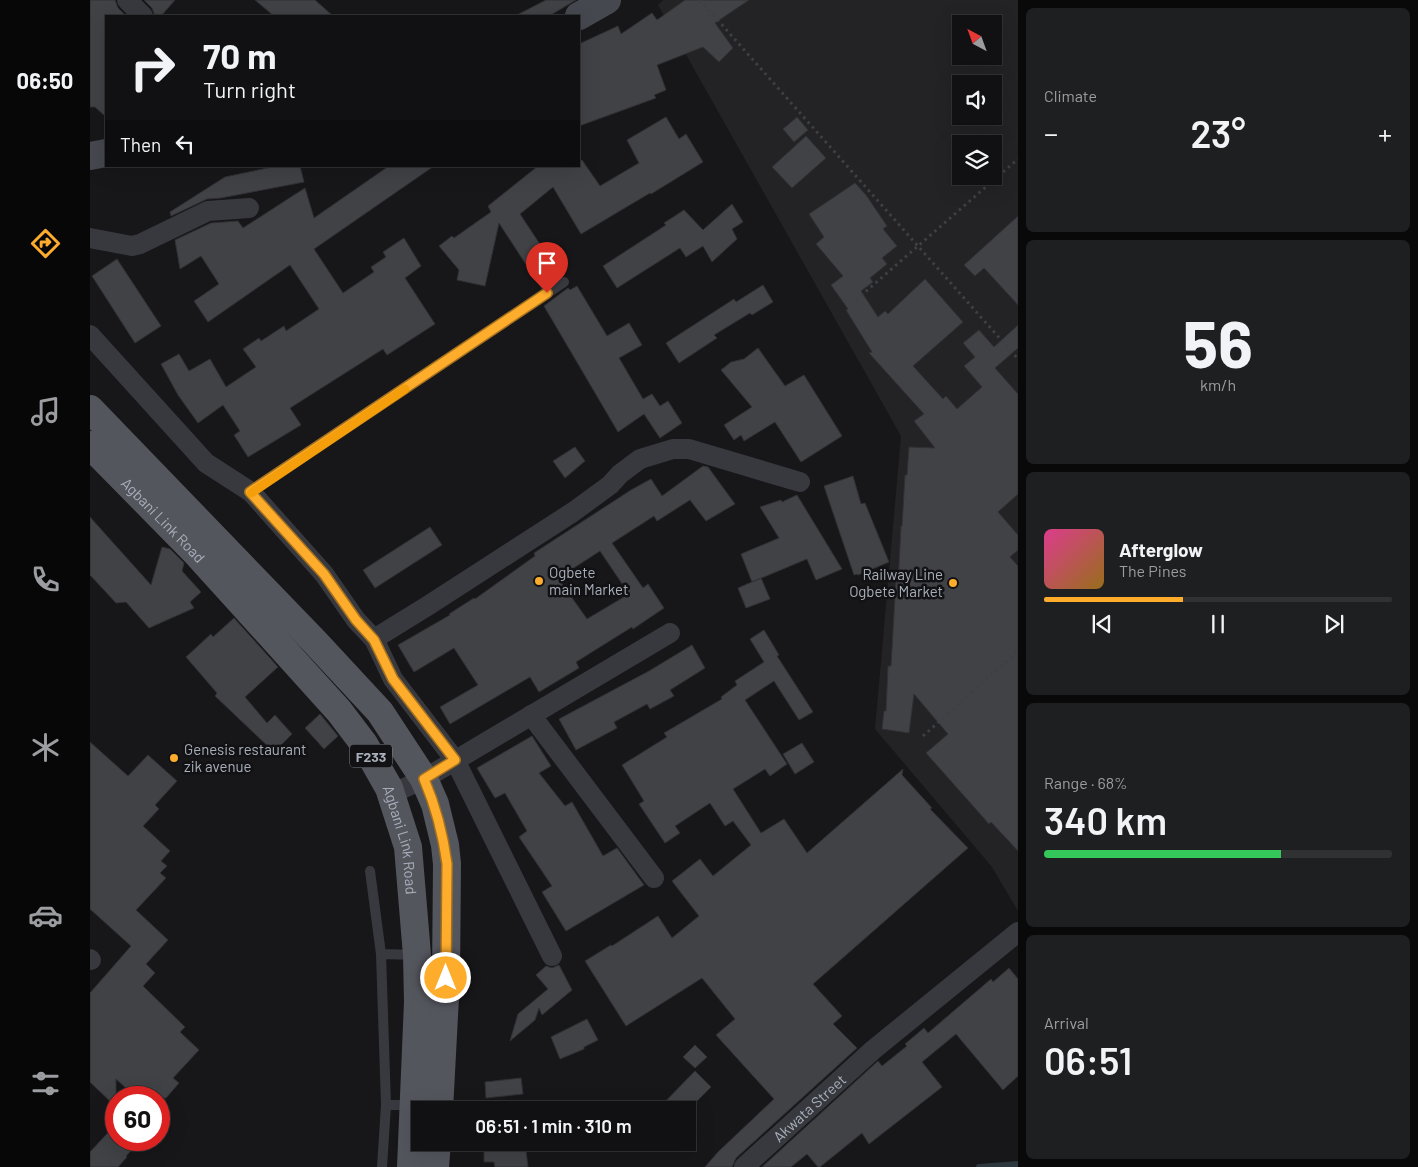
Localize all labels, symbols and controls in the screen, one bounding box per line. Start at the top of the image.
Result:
north arrow [952,15,1002,65]
map controls [952,15,1002,185]
text: 70 m [203,34,277,76]
icon: right [120,35,185,100]
text: 06:50 [17,67,73,93]
button: sound [952,75,1002,125]
text: Turn right [203,76,296,102]
text: Climate [1044,86,1097,105]
text: 23° [1190,110,1246,156]
text: − [1044,116,1058,150]
text: + [1378,116,1392,150]
icon: left [171,130,199,158]
text: Then [120,133,161,156]
button: layers [952,135,1002,185]
icon: directions [28,226,63,261]
pin [526,242,568,293]
icon: arrive [533,249,561,277]
text: 56 [1183,303,1253,381]
text: km/h [1200,375,1236,394]
icon: music [28,394,63,429]
street label: Agbani Link Road [118,474,209,566]
text: Afterglow [1119,538,1203,561]
text: The Pines [1119,561,1187,580]
icon: phone [28,562,63,597]
place label: Ogbete main Market [549,563,628,598]
place label: Railway Line Ogbete Market [849,565,943,600]
marker: Ogbete main Market [533,575,545,587]
marker: Railway Line Ogbete Market [947,577,959,589]
icon: previous [1088,610,1116,638]
icon: pause [1204,610,1232,638]
icon: next [1320,610,1348,638]
icon: climate [28,730,63,765]
place label: Genesis restaurant zik avenue [184,740,307,775]
road number: F233 [350,744,392,768]
marker: Genesis restaurant zik avenue [168,752,180,764]
text: Range · 68% [1044,773,1128,792]
street label: Agbani Link Road [380,783,421,895]
text: 340 km [1044,797,1167,843]
icon: car [28,898,63,933]
position arrow [419,951,471,1003]
text: Arrival [1044,1013,1089,1032]
text: 06:51 [1044,1037,1132,1083]
icon: filters [28,1066,63,1101]
street label: Akwata Street [769,1070,849,1145]
speed limit sign: 60 [105,1086,170,1151]
text: 06:51 · 1 min · 310 m [475,1114,632,1137]

